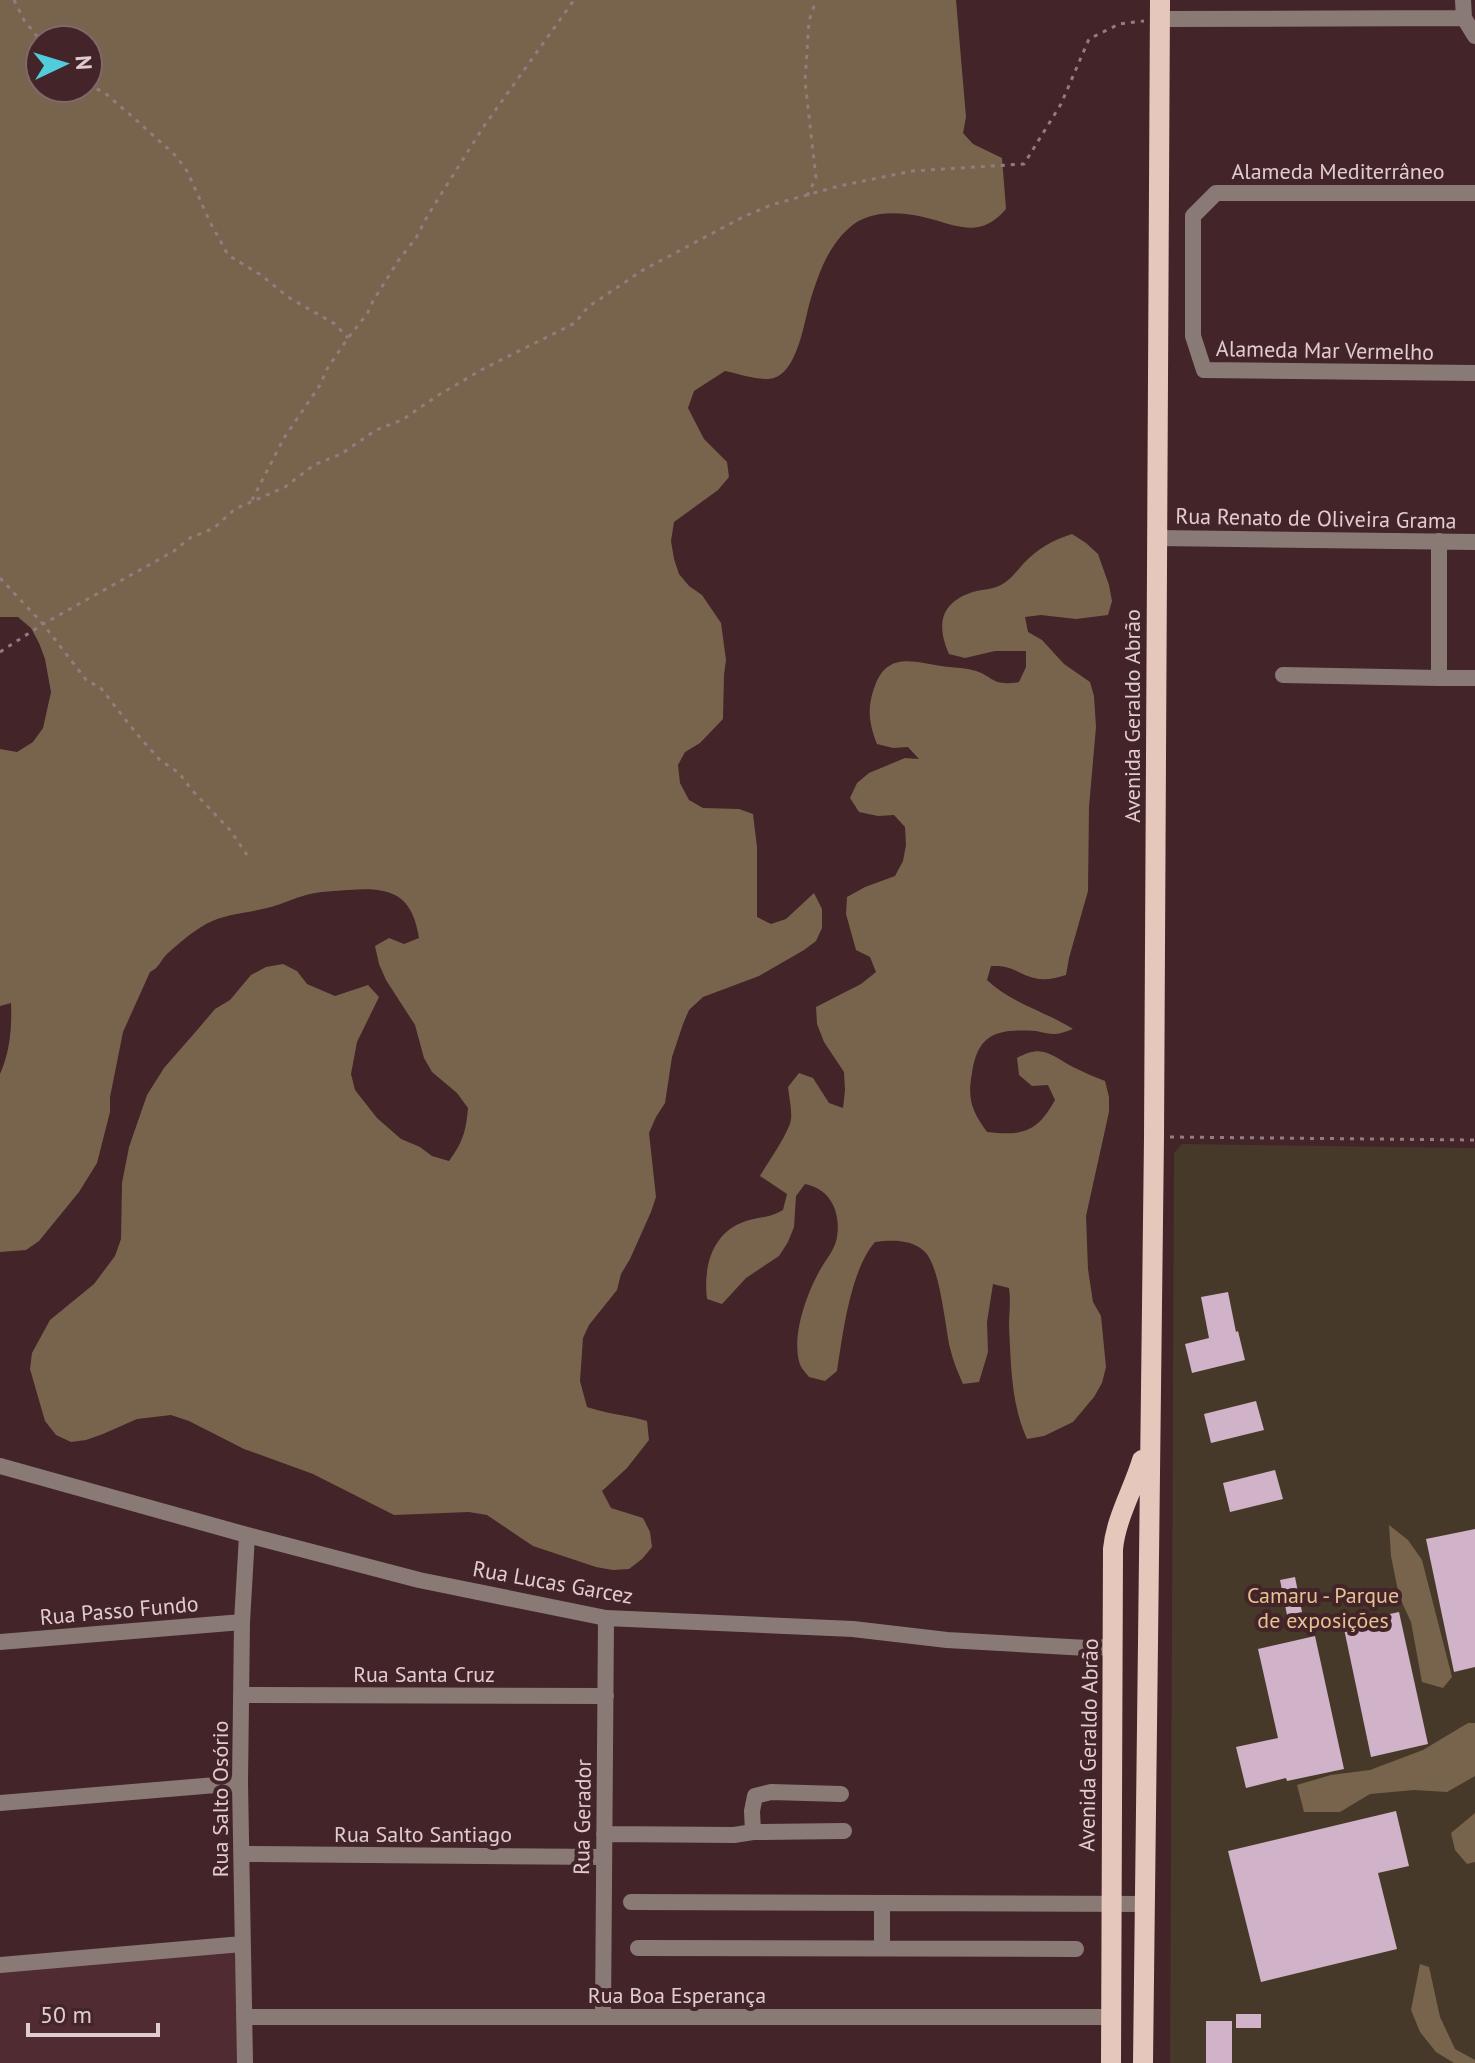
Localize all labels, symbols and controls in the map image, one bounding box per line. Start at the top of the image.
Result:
north arrow [24,24,104,104]
text: N [69,54,98,71]
street label: Alameda Mediterrâneo [1231,157,1445,185]
street label: Alameda Mar Vermelho [1216,334,1434,366]
street label: Rua Renato de Oliveira Grama [1175,502,1457,534]
street label: Avenida Geraldo Abrão [1118,609,1146,823]
street label: Rua Lucas Garcez [471,1554,635,1610]
park label: Camaru - Parque de exposições [1247,1581,1399,1634]
street label: Rua Passo Fundo [39,1589,199,1631]
street label: Avenida Geraldo Abrão [1072,1638,1104,1852]
street label: Rua Santa Cruz [353,1660,495,1688]
street label: Rua Salto Osório [206,1721,234,1877]
street label: Rua Gerador [567,1758,597,1875]
street label: Rua Salto Santiago [334,1820,512,1848]
street label: Rua Boa Esperança [588,1981,766,2009]
scale bar [28,1987,158,2037]
text: 50 m [40,1999,92,2030]

